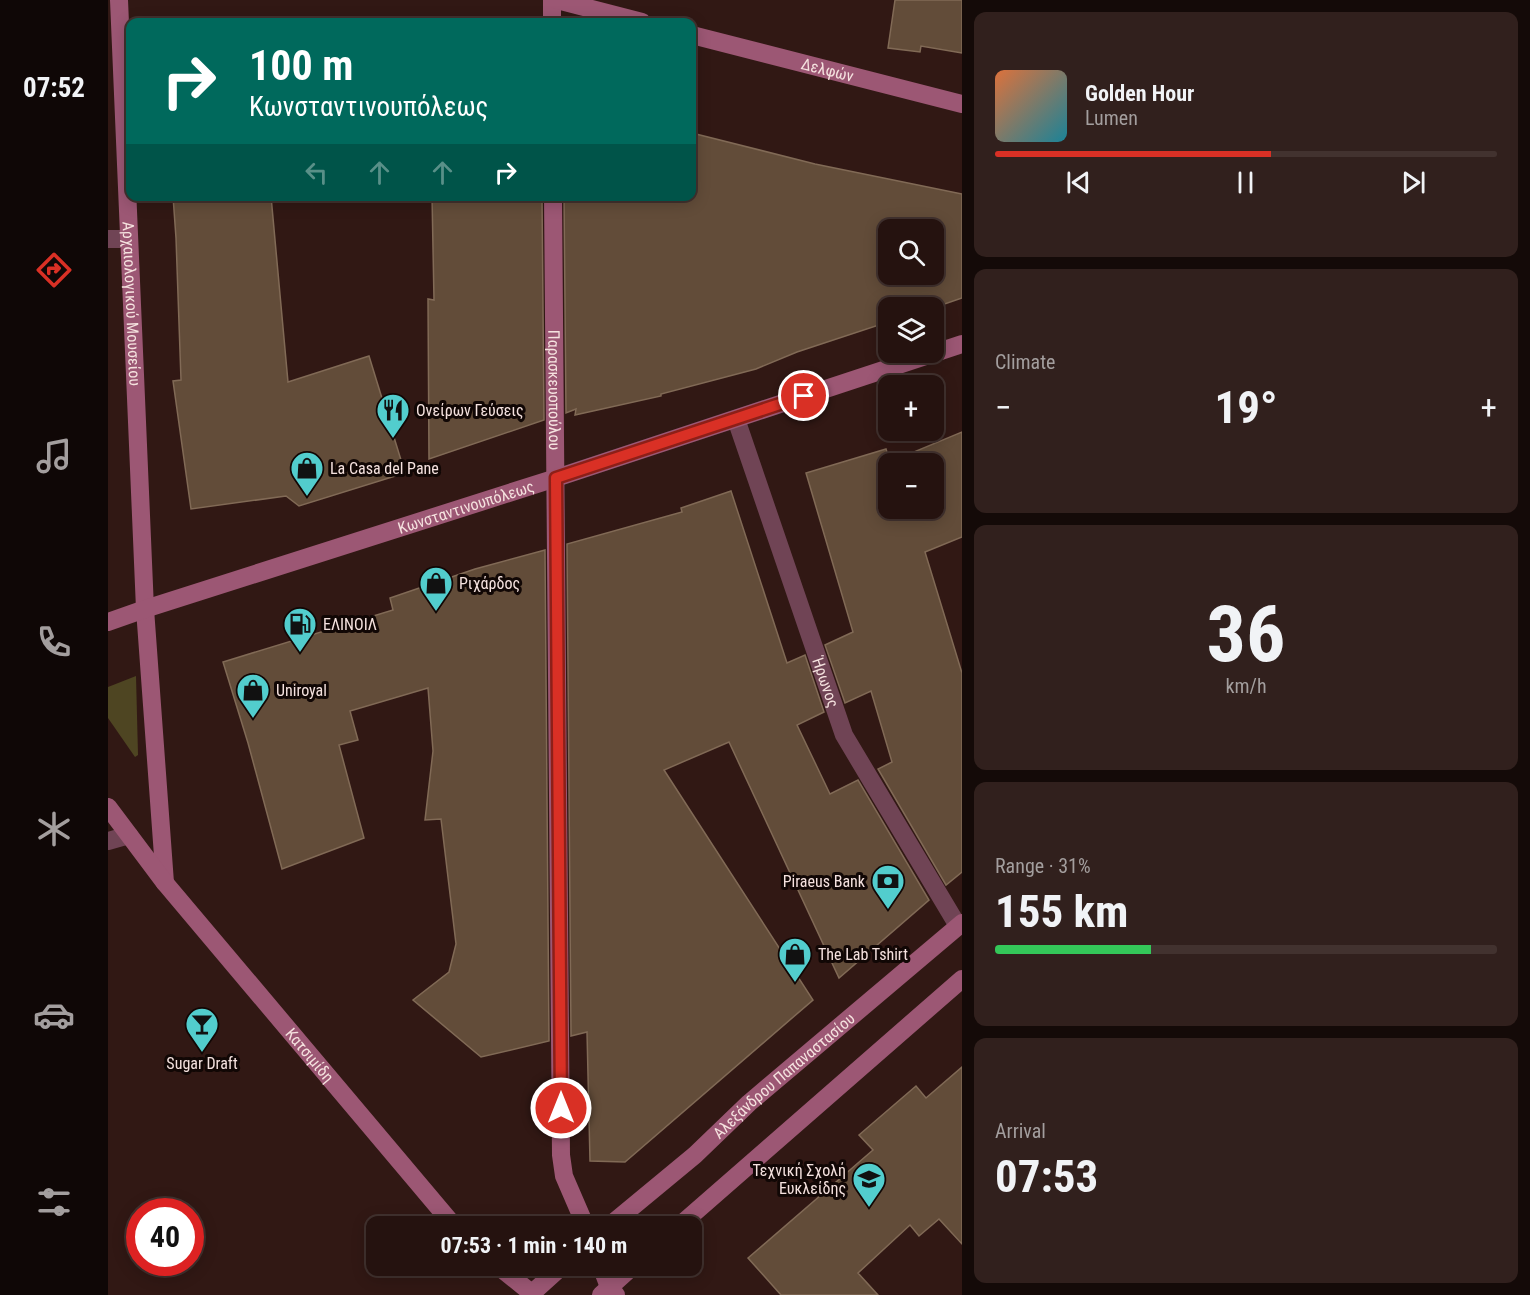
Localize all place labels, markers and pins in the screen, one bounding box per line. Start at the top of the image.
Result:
pin [778,370,829,421]
restaurant icon: Ονείρων Γεύσεις [375,392,411,439]
place label: Ονείρων Γεύσεις [416,401,524,420]
shop icon: La Casa del Pane [289,450,325,497]
place label: La Casa del Pane [330,459,439,478]
shop icon: Ριχάρδος [418,565,454,612]
place label: Ριχάρδος [459,574,520,593]
fuel station icon: ΕΛΙΝΟΙΛ [282,606,318,653]
place label: ΕΛΙΝΟΙΛ [323,615,377,634]
shop icon: Uniroyal [235,672,271,719]
place label: Uniroyal [276,681,327,700]
bank icon: Piraeus Bank [870,863,906,910]
place label: Piraeus Bank [783,872,866,891]
shop icon: The Lab Tshirt [777,936,813,983]
place label: The Lab Tshirt [818,945,908,964]
bar icon: Sugar Draft [184,1006,220,1053]
place label: Sugar Draft [166,1054,238,1073]
place label: Τεχνική Σχολή Ευκλείδης [752,1161,846,1198]
school or university icon: Τεχνική Σχολή Ευκλείδης [851,1161,887,1208]

